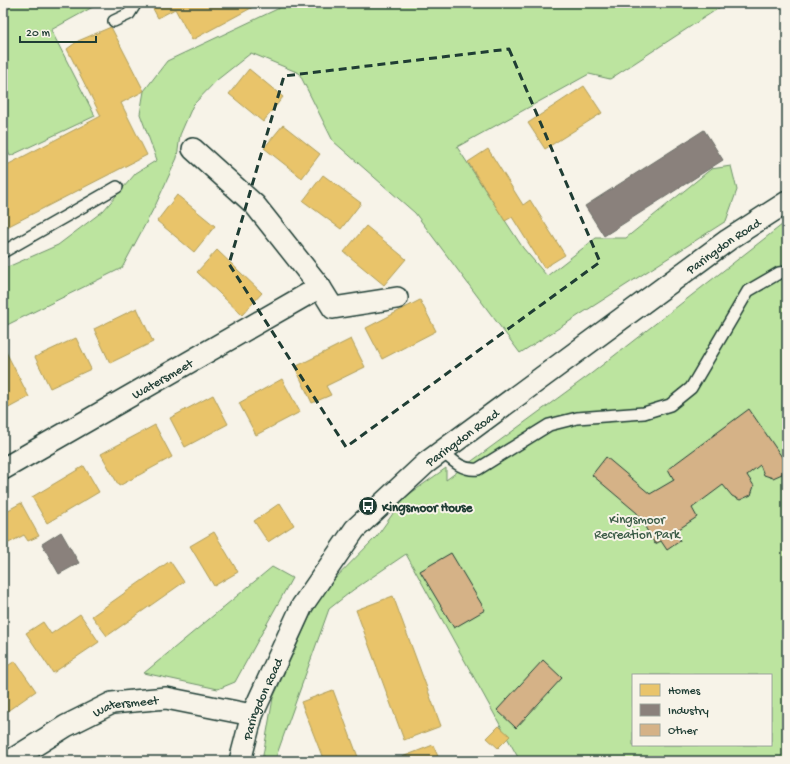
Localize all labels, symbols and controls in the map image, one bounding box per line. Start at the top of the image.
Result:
scale bar [20,18,96,44]
text: 20 m [26,27,51,41]
street label: Paringdon Road [683,215,765,279]
street label: Watersmeet [130,356,198,403]
street label: Paringdon Road [423,406,504,471]
bus stop icon: Kingsmoor House [357,495,379,517]
place label: Kingsmoor House [381,501,474,516]
park label: Kingsmoor Recreation Park [594,513,681,543]
street label: Paringdon Road [241,655,288,743]
legend [632,674,772,746]
text: Homes [668,685,701,699]
street label: Watersmeet [91,694,161,721]
text: Industry [668,705,709,719]
text: Other [668,725,699,739]

